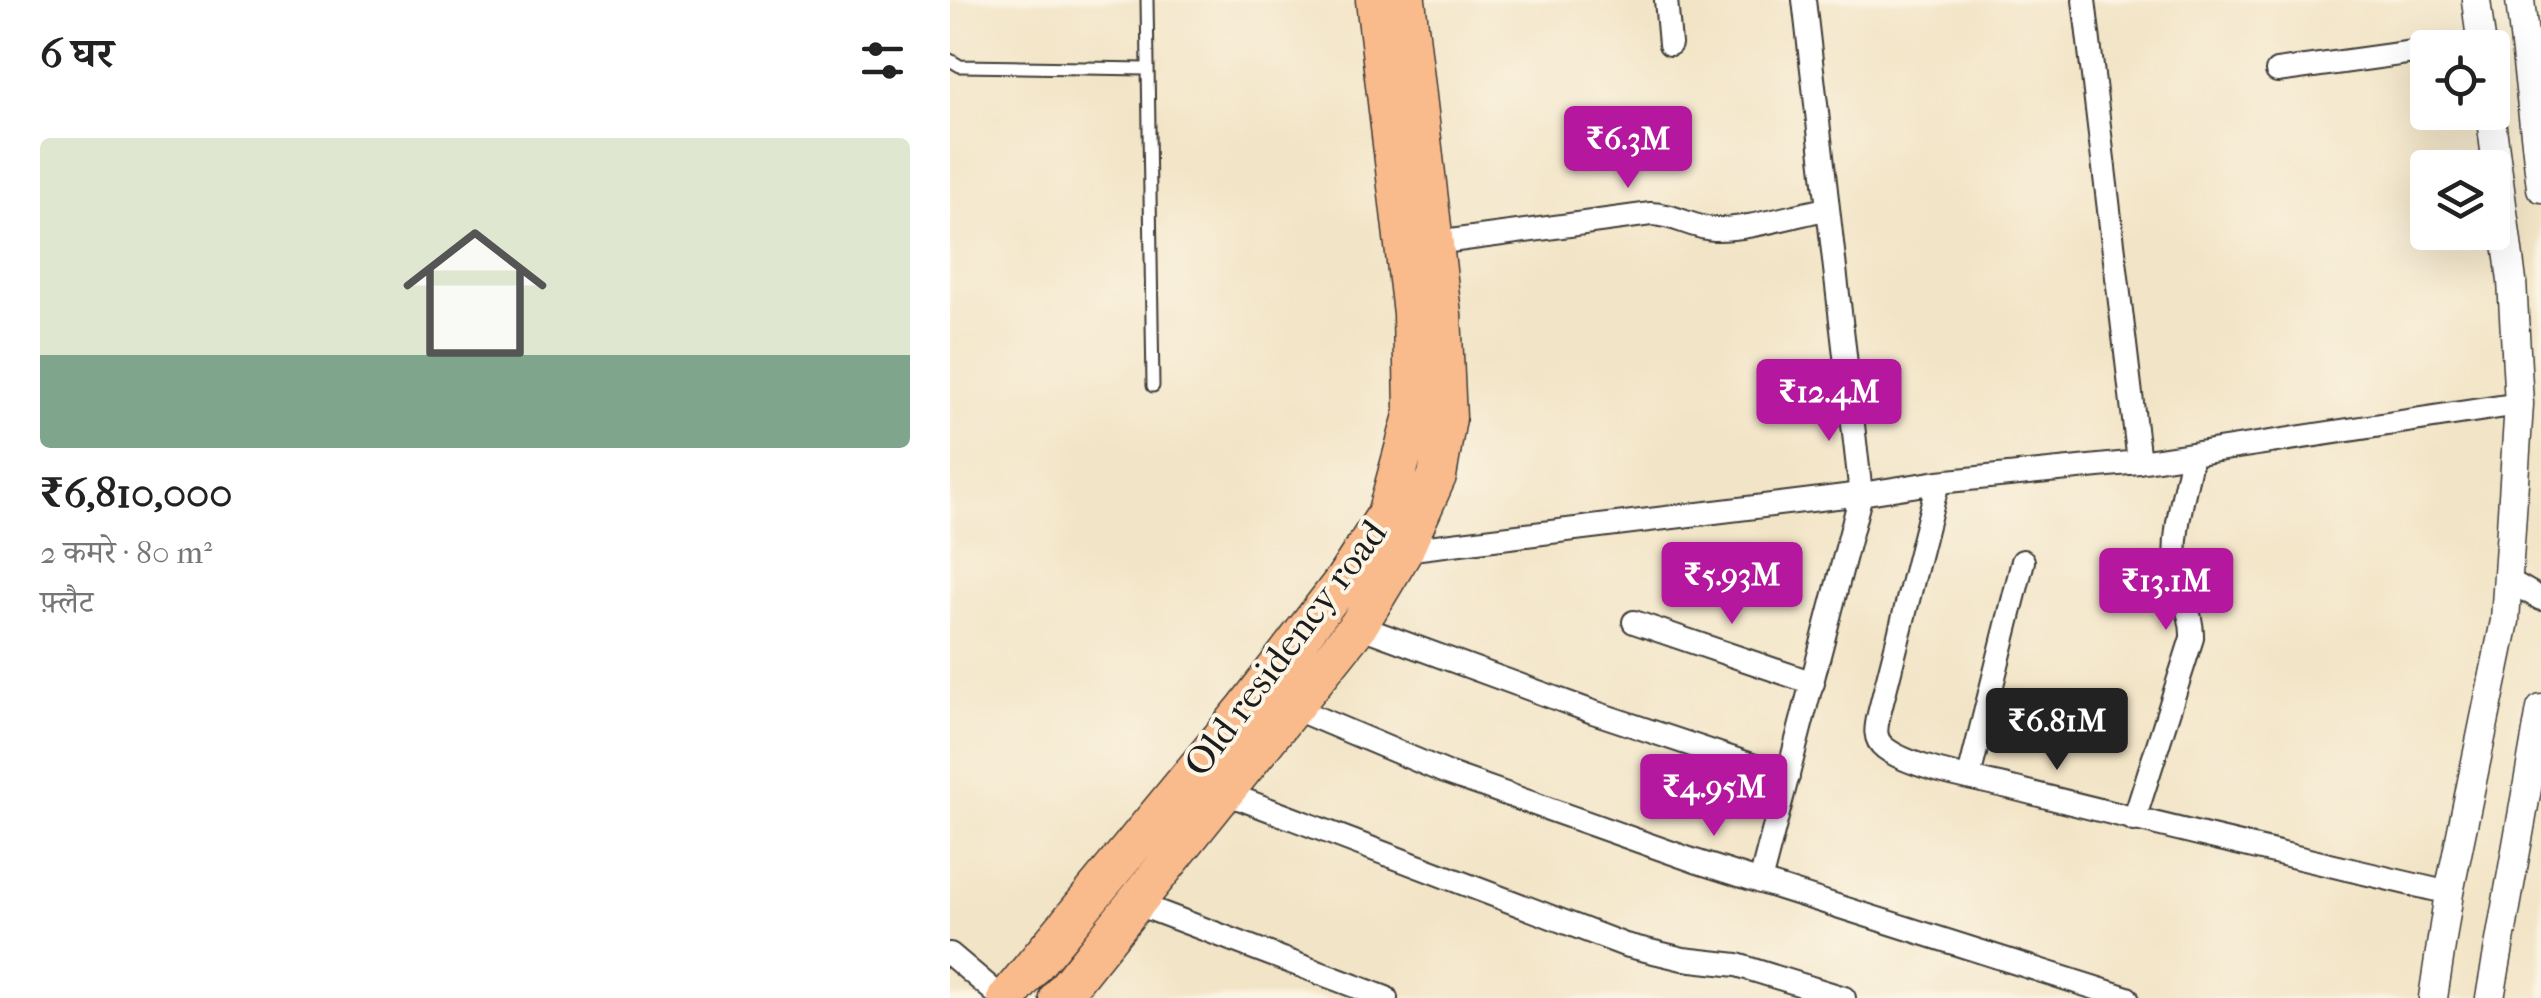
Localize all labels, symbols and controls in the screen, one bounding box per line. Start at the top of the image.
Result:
text: 6 घर [40,29,113,78]
map controls [2410,30,2510,250]
button: locate [2410,30,2510,130]
icon: filters [855,33,910,88]
pin: ₹6.3M [1558,106,1698,191]
text: ₹6.3M [1586,120,1670,157]
button: layers [2410,150,2510,250]
icon: home [385,203,565,383]
pin: ₹12.4M [1748,359,1910,444]
text: ₹12.4M [1778,373,1880,410]
text: ₹6,810,000 [40,469,232,518]
street label: Old residency road [1175,511,1396,785]
text: 2 कमरे · 80 m² [40,534,212,571]
pin: ₹5.93M [1651,542,1813,627]
pin: ₹13.1M [2085,548,2247,633]
text: ₹5.93M [1684,556,1780,593]
text: ₹13.1M [2121,562,2211,599]
text: फ़्लैट [40,584,93,621]
pin: ₹6.81M [1976,688,2138,773]
text: ₹6.81M [2008,702,2106,739]
pin: ₹4.95M [1633,754,1795,839]
text: ₹4.95M [1662,768,1766,805]

